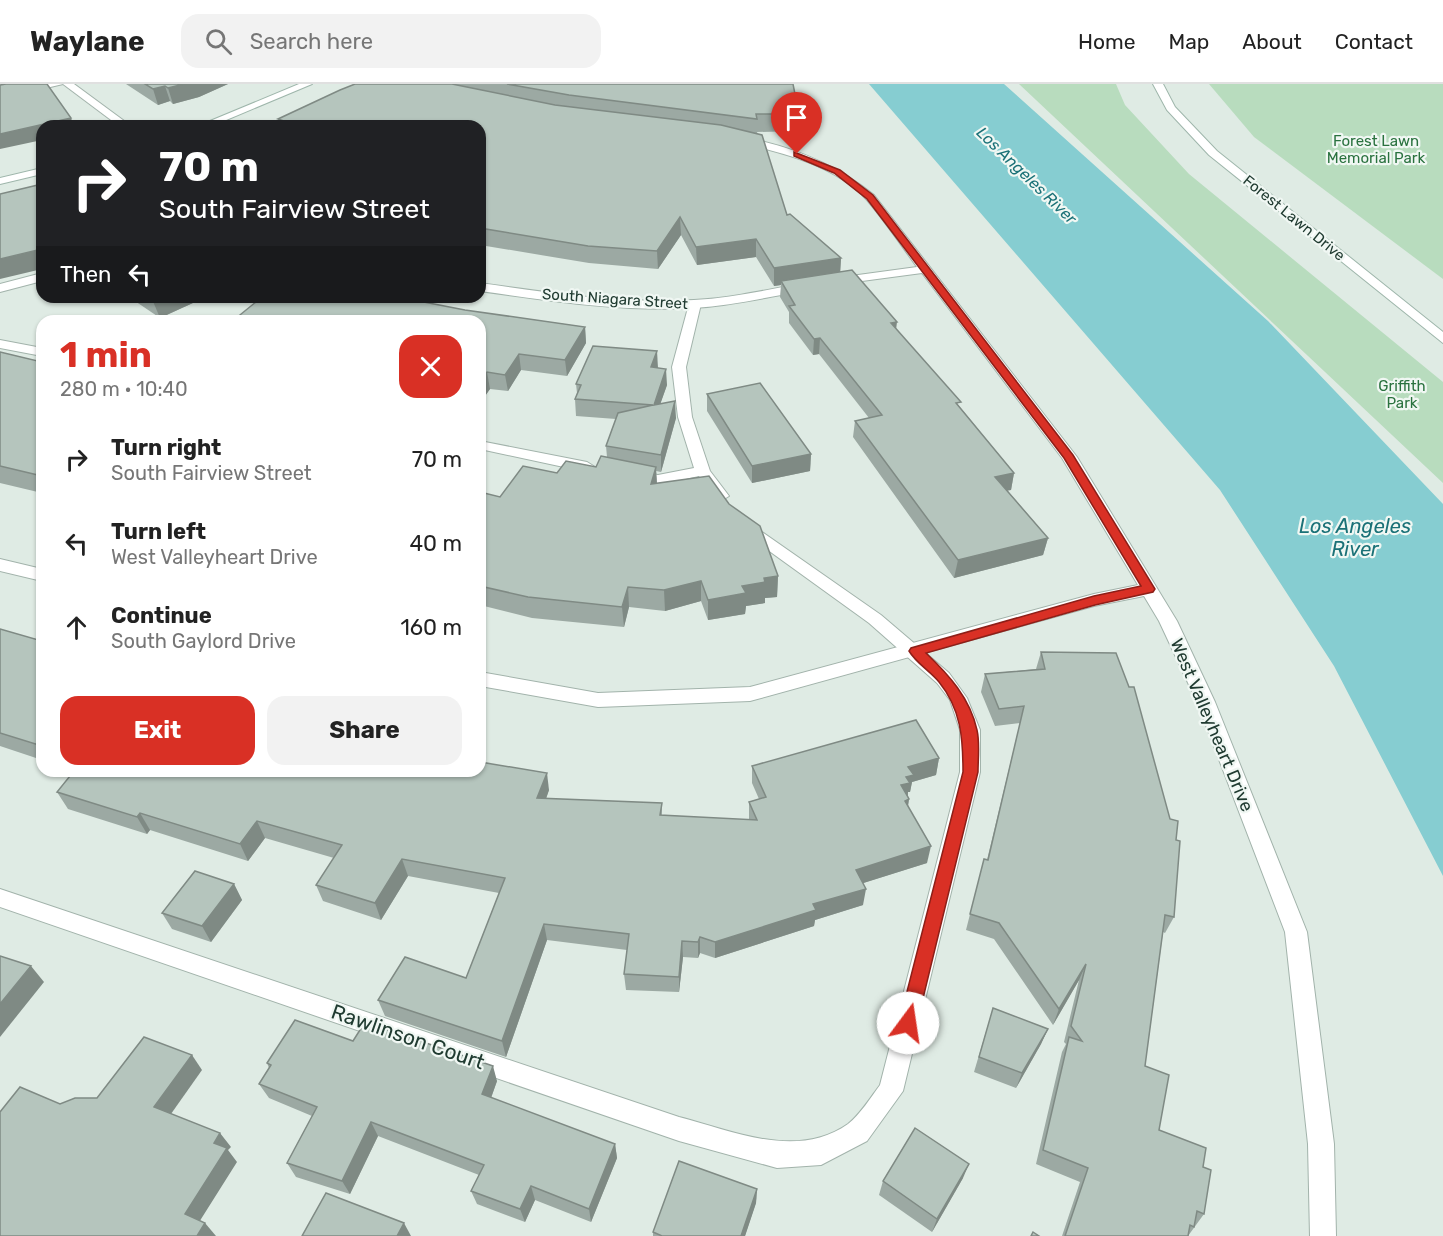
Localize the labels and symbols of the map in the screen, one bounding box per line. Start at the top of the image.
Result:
pin [771,92,822,154]
water label: Los Angeles River [973,123,1081,228]
park label: Forest Lawn Memorial Park [1327,132,1425,167]
street label: Forest Lawn Drive [1239,171,1349,265]
street label: South Niagara Street [541,285,689,313]
park label: Griffith Park [1378,377,1426,412]
water label: Los Angeles River [1299,514,1411,561]
street label: West Valleyheart Drive [1166,635,1258,815]
position arrow [876,991,940,1055]
street label: Rawlinson Court [328,999,488,1074]

